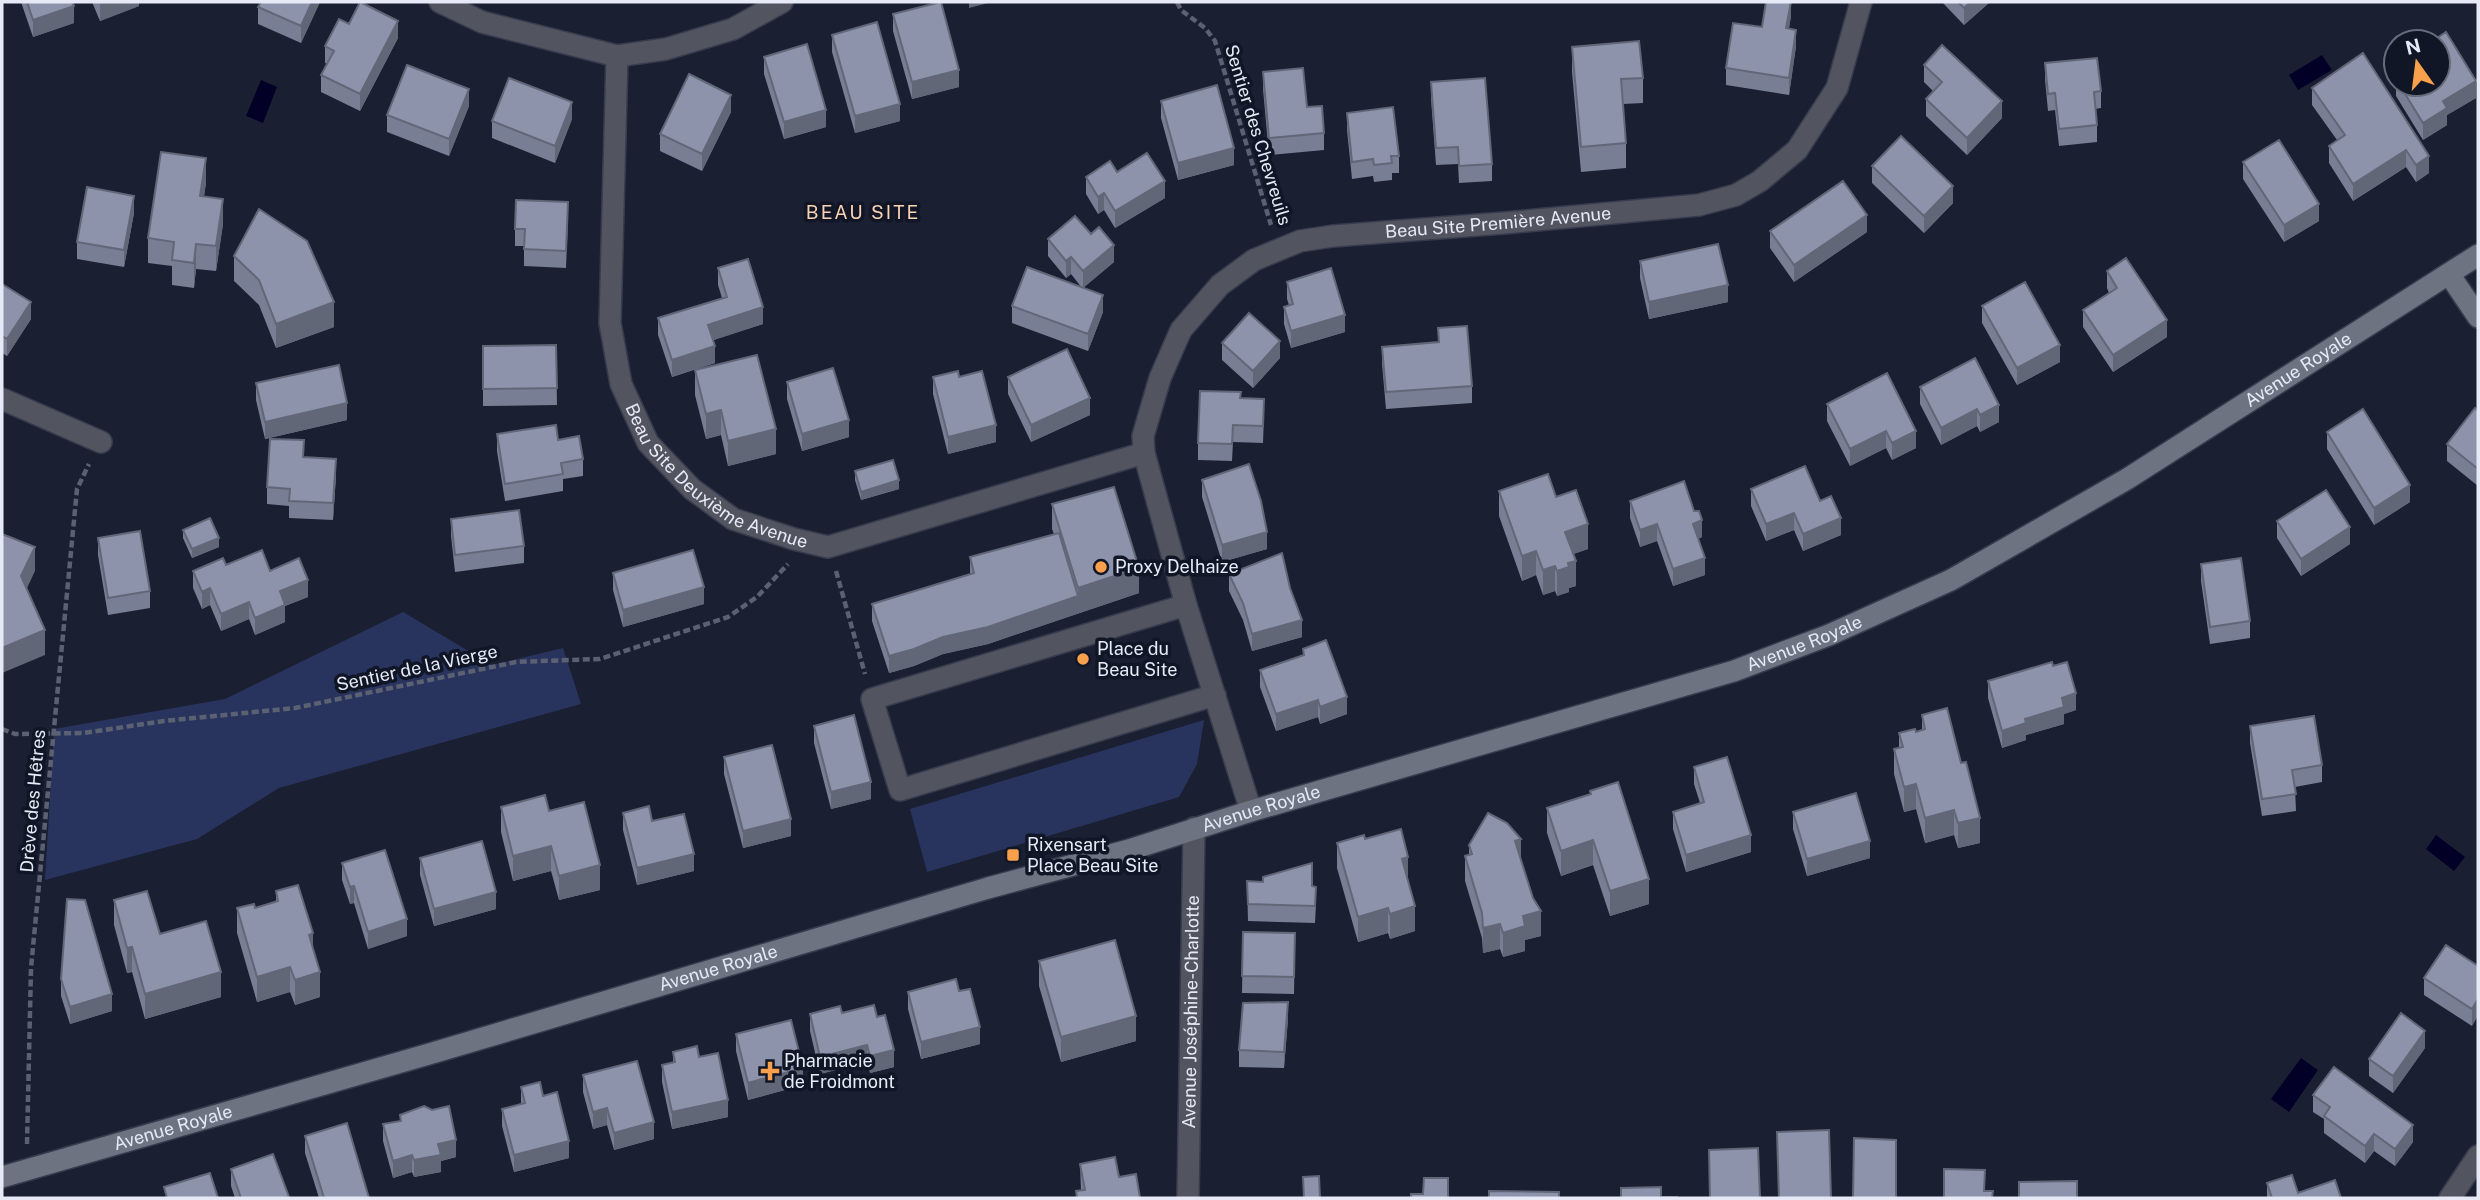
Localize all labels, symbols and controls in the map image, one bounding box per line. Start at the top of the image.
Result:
north arrow [2382,28,2452,98]
text: N [2403,34,2423,59]
street label: Sentier des Chevreuils [1221,42,1296,228]
district label: BEAU SITE [806,201,920,223]
street label: Beau Site Première Avenue [1384,202,1612,242]
street label: Avenue Royale [2241,327,2355,411]
street label: Beau Site Deuxième Avenue [621,400,810,552]
place label: Proxy Delhaize [1115,556,1239,577]
marker: Proxy Delhaize [1093,559,1109,575]
street label: Avenue Royale [1743,610,1865,675]
place label: Place du Beau Site [1097,638,1177,680]
street label: Sentier de la Vierge [334,640,499,695]
marker: Place du Beau Site [1075,651,1091,667]
street label: Drève des Hêtres [16,729,49,873]
street label: Avenue Royale [1199,780,1323,836]
place label: Rixensart Place Beau Site [1027,834,1158,876]
marker: Rixensart Place Beau Site [1005,847,1021,863]
street label: Avenue Joséphine-Charlotte [1178,895,1203,1129]
street label: Avenue Royale [656,940,780,995]
place label: Pharmacie de Froidmont [784,1050,895,1092]
marker: Pharmacie de Froidmont [762,1063,778,1079]
street label: Avenue Royale [111,1100,235,1154]

